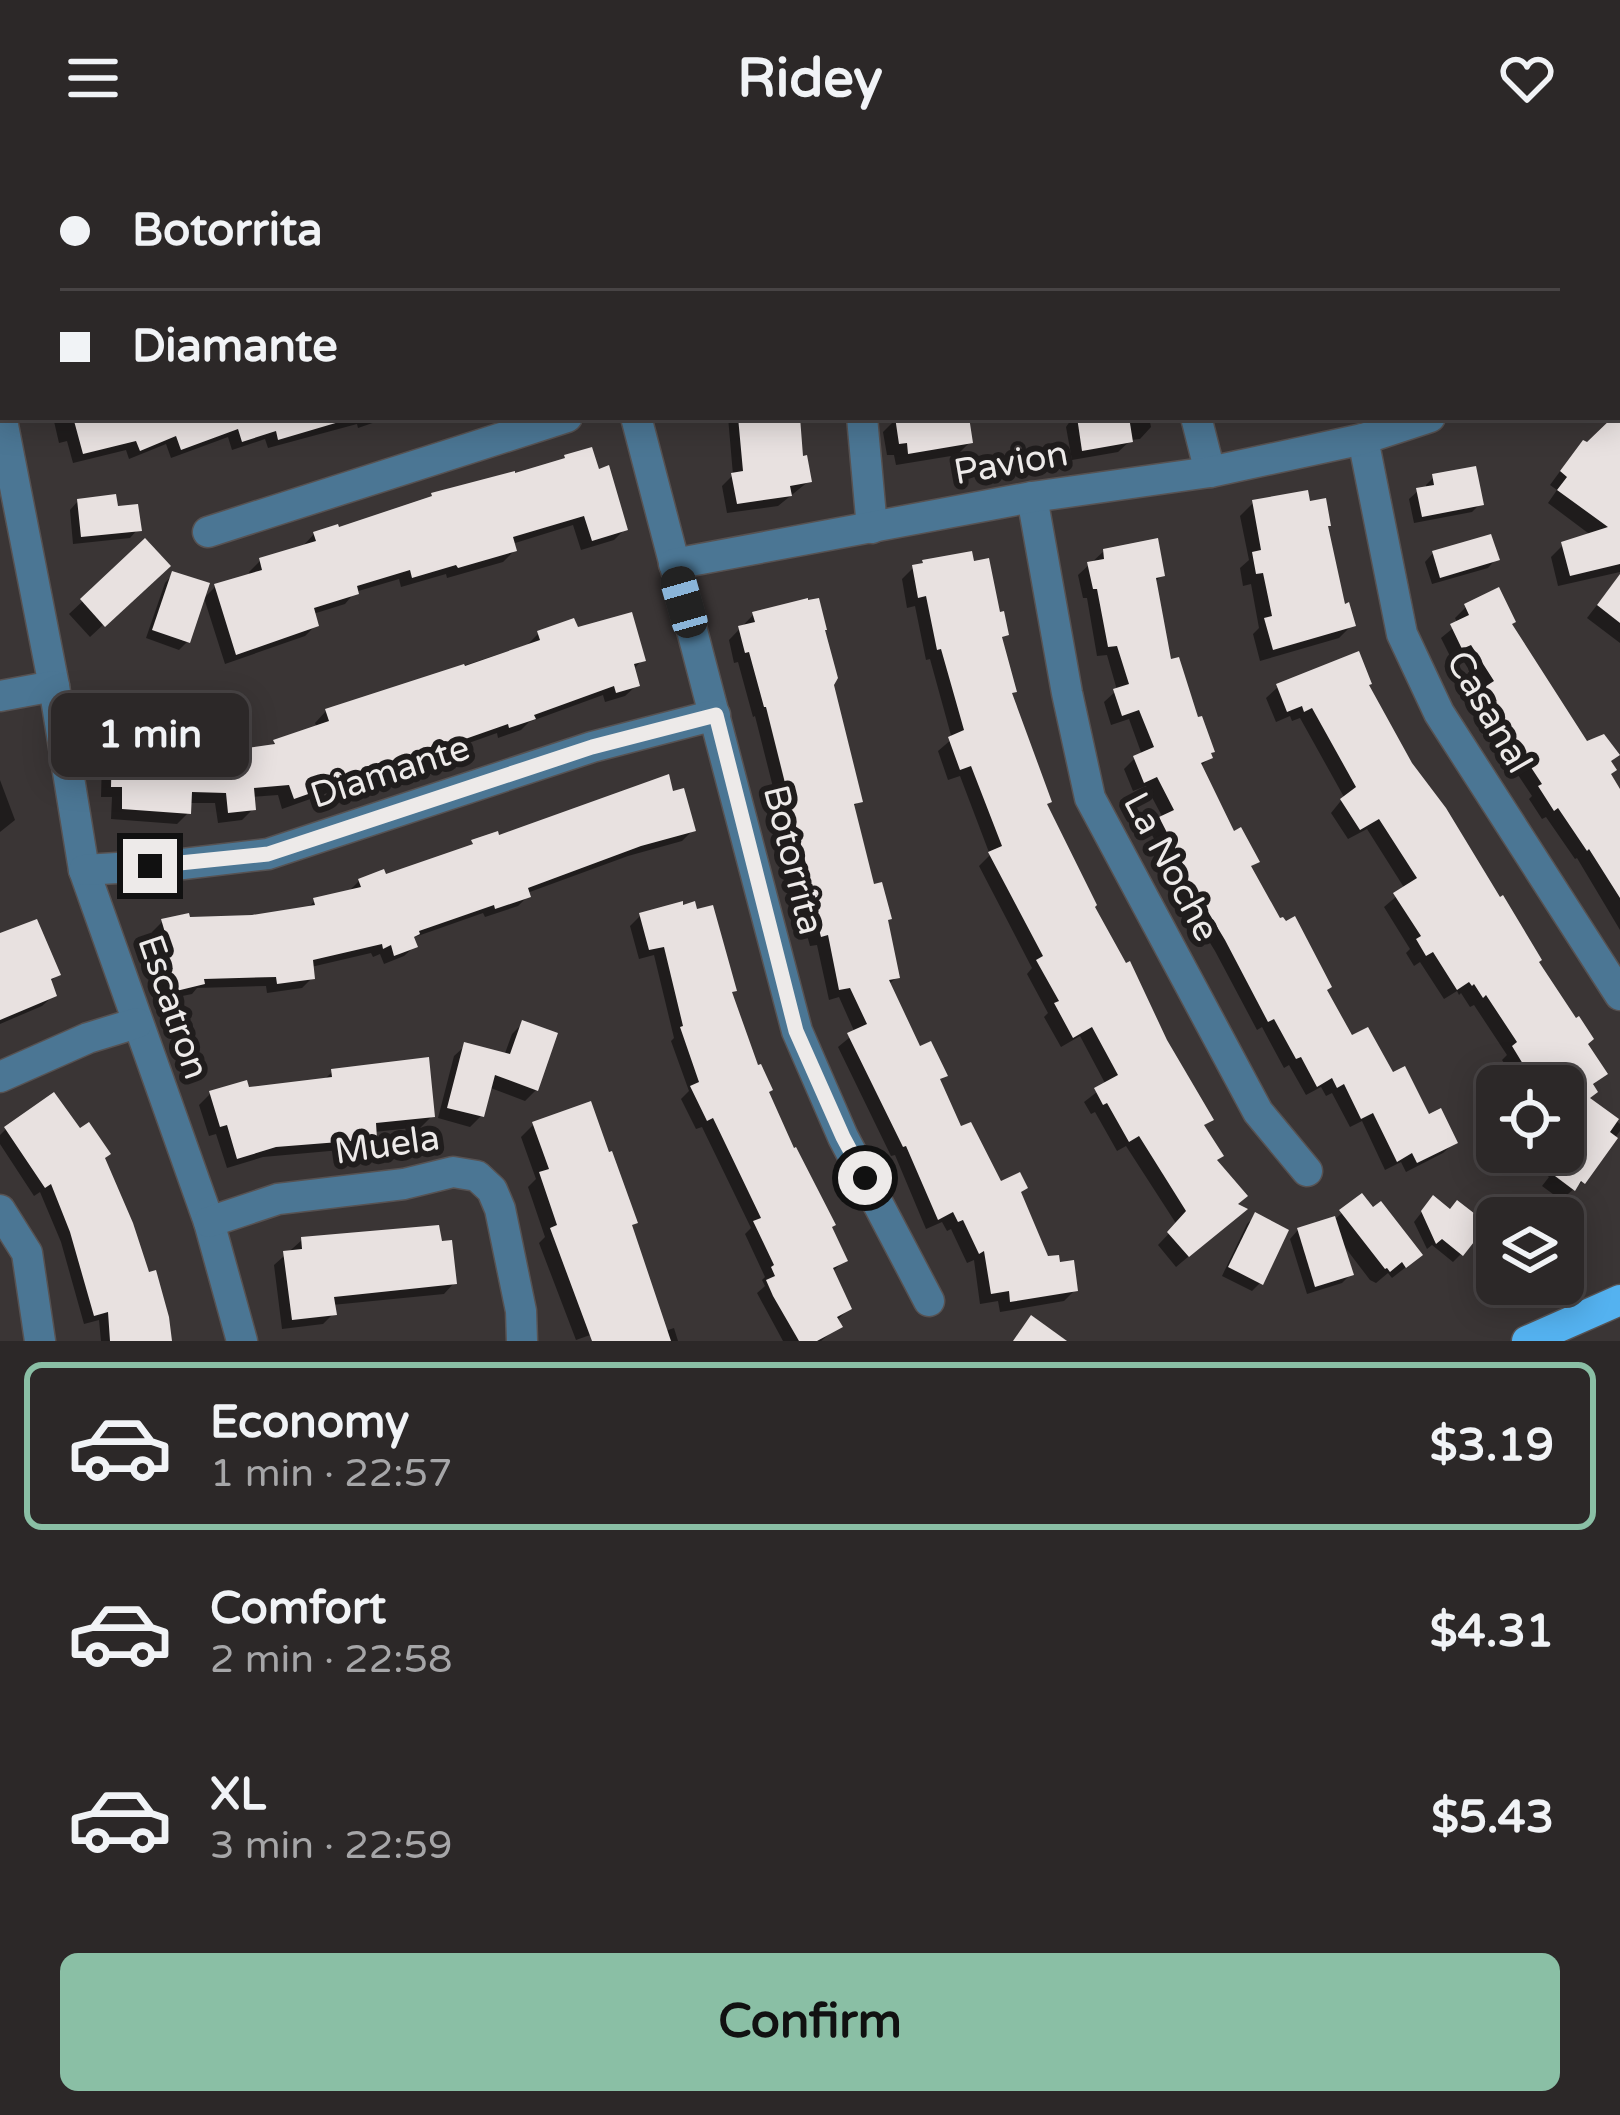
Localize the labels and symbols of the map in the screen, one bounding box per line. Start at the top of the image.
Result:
street label: Pavion [951,432,1071,494]
car [657,562,711,642]
street label: Casanal [1437,643,1541,781]
callout: 1 min [51,692,249,776]
street label: Diamante [305,726,475,818]
street label: Botorrita [754,781,832,939]
street label: La Noche [1114,785,1228,949]
route end [123,839,177,893]
street label: Escatron [128,929,218,1085]
street label: Muela [332,1116,442,1174]
route start [838,1151,892,1205]

